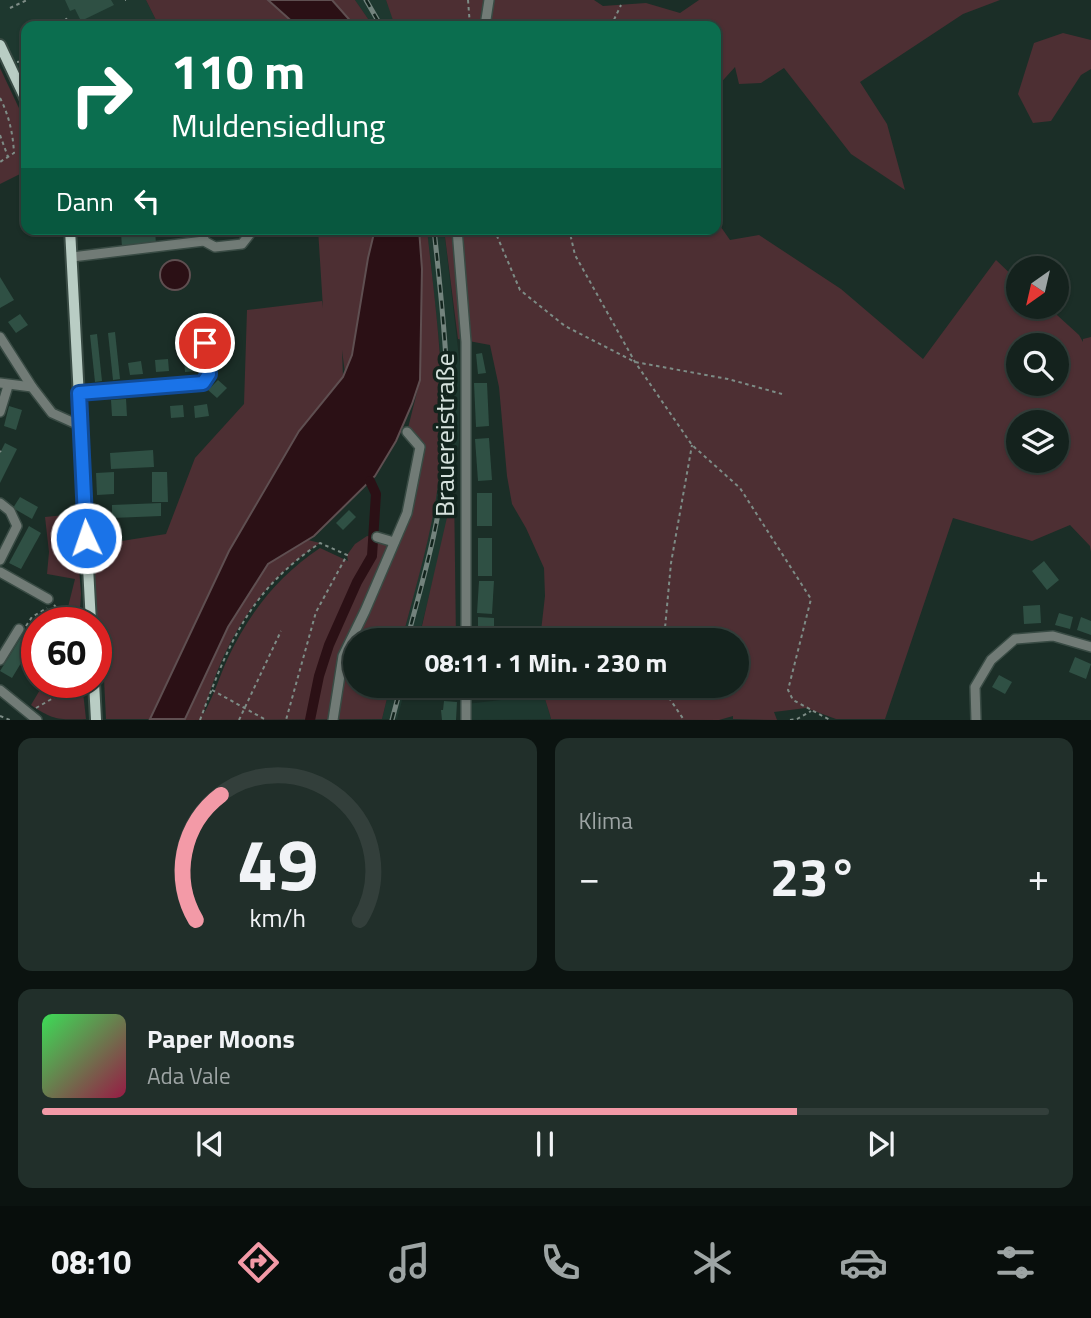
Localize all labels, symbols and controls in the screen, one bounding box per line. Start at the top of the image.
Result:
text: 110 m [171,33,305,108]
icon: right [56,49,147,140]
text: Muldensiedlung [171,101,386,149]
text: Dann [56,182,114,221]
icon: left [128,182,166,220]
north arrow [1006,256,1069,318]
map controls [1006,256,1069,473]
pin [175,313,235,373]
icon: arrive [186,324,224,362]
button: search [1006,333,1069,396]
street label: Brauereistraße [425,353,464,517]
button: layers [1006,410,1069,473]
position arrow [49,501,123,575]
speed limit sign: 60 [21,607,112,698]
text: 08:11 · 1 Min. · 230 m [425,643,667,682]
text: Klima [579,803,633,838]
text: 49 [236,809,318,919]
text: 23° [770,837,857,916]
text: − [579,848,600,906]
text: + [1028,848,1049,906]
text: km/h [249,899,306,937]
text: Paper Moons [147,1019,295,1058]
text: Ada Vale [147,1058,231,1093]
icon: previous [191,1125,229,1163]
icon: pause [526,1125,564,1163]
icon: next [862,1125,900,1163]
text: 08:10 [51,1238,131,1286]
icon: directions [234,1238,283,1287]
icon: music [385,1238,434,1287]
icon: phone [536,1238,585,1287]
icon: climate [688,1238,737,1287]
icon: car [839,1238,888,1287]
icon: filters [991,1238,1040,1287]

